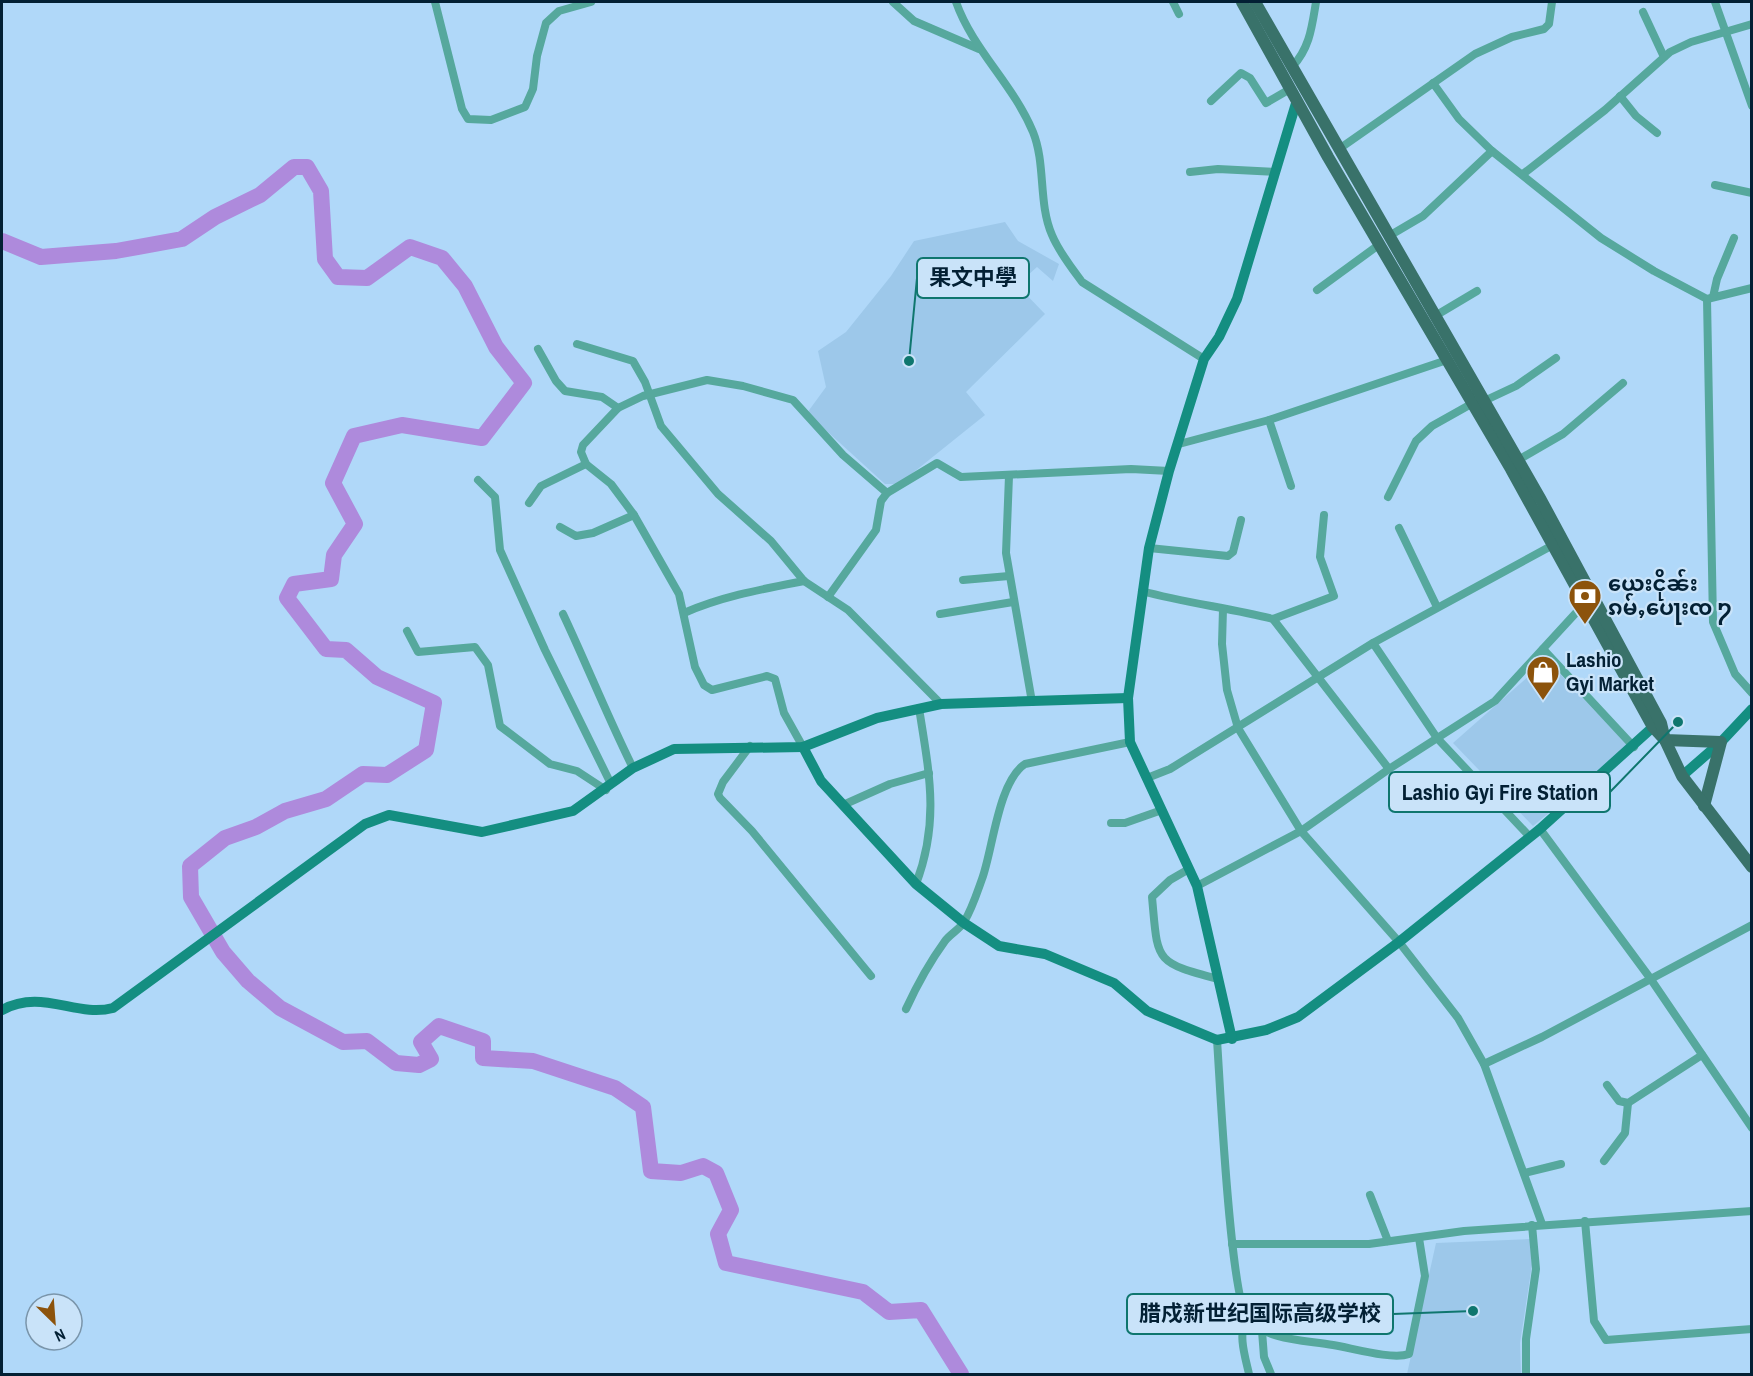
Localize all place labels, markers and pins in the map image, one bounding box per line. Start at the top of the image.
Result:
callout: 果文中學 [917,258,1029,298]
place label: ယေးငိုၼ်း ၵမ်ႇပေႃးၸ ႒ [1608,568,1732,625]
bank icon: ယေးငိုၼ်း ၵမ်ႇပေႃးၸ ႒ [1567,578,1603,625]
place label: Lashio Gyi Market [1566,645,1654,698]
shop icon: Lashio Gyi Market [1525,654,1561,701]
callout: Lashio Gyi Fire Station [1389,772,1610,812]
callout: 腊戍新世纪国际高级学校 [1127,1294,1393,1334]

